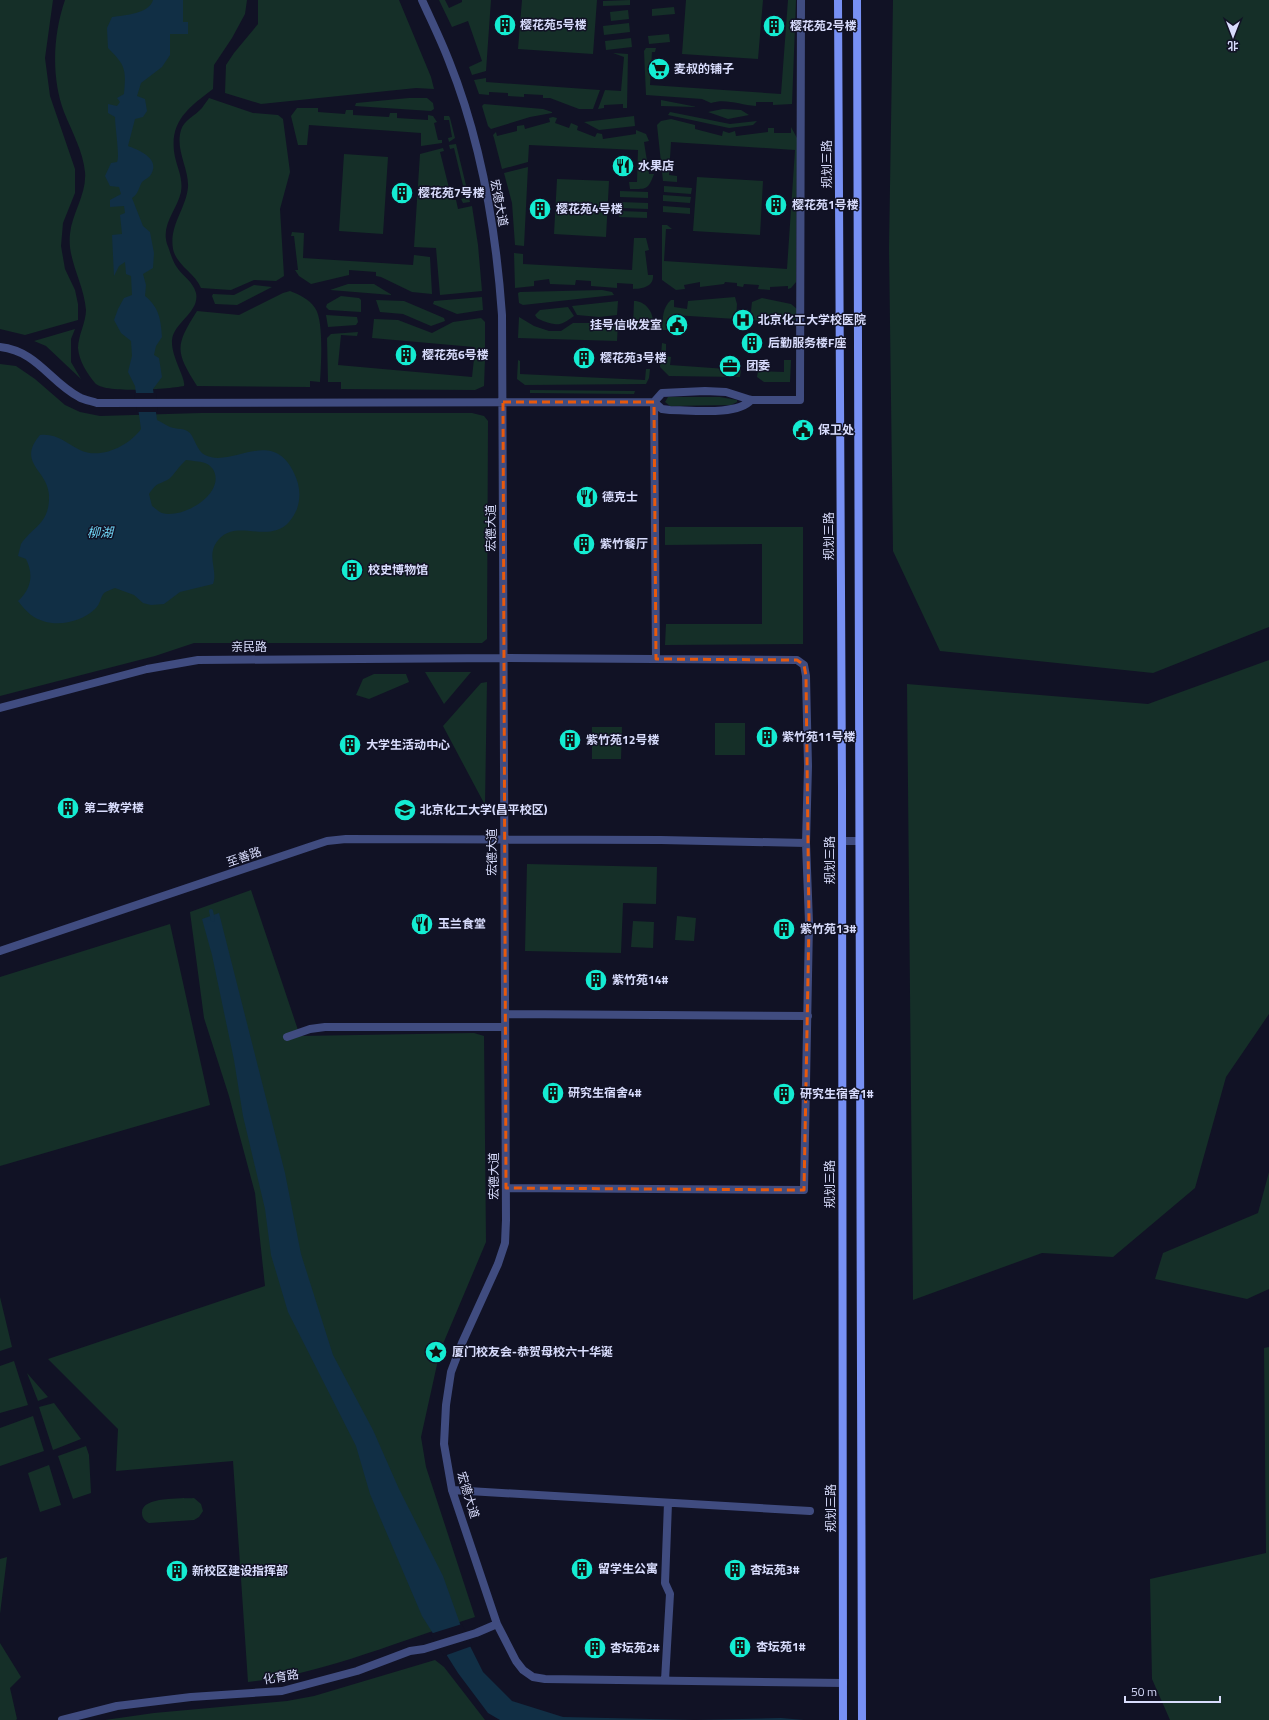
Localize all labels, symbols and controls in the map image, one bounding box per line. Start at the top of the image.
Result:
building icon: 樱花苑5号楼 [492,12,518,38]
building icon: 樱花苑2号楼 [761,13,787,39]
place label: 樱花苑5号楼 [520,15,587,34]
place label: 樱花苑2号楼 [790,16,857,35]
north arrow [1213,16,1253,56]
text: 北 [1228,38,1239,54]
supermarket icon: 麦叔的铺子 [646,56,672,82]
place label: 麦叔的铺子 [674,59,734,78]
street label: 规划三路 [817,140,836,188]
restaurant icon: 水果店 [610,153,636,179]
place label: 水果店 [638,156,674,175]
street label: 宏德大道 [486,178,513,228]
building icon: 樱花苑7号楼 [389,180,415,206]
place label: 樱花苑7号楼 [418,183,485,202]
building icon: 樱花苑1号楼 [763,192,789,218]
place label: 樱花苑1号楼 [792,195,859,214]
building icon: 樱花苑4号楼 [527,196,553,222]
place label: 樱花苑4号楼 [556,199,623,218]
hospital icon: 北京化工大学校医院 [730,307,756,333]
place label: 北京化工大学校医院 [758,310,866,329]
public building icon: 挂号信收发室 [664,312,690,338]
place label: 挂号信收发室 [590,315,662,334]
building icon: 后勤服务楼F座 [739,330,765,356]
place label: 后勤服务楼F座 [768,333,846,352]
building icon: 樱花苑6号楼 [393,342,419,368]
place label: 樱花苑6号楼 [422,345,489,364]
building icon: 樱花苑3号楼 [571,345,597,371]
place label: 樱花苑3号楼 [600,348,667,367]
office icon: 团委 [717,353,743,379]
place label: 团委 [746,356,770,375]
public building icon: 保卫处 [790,417,816,443]
place label: 保卫处 [818,420,854,439]
restaurant icon: 德克士 [574,484,600,510]
place label: 德克士 [602,487,638,506]
street label: 宏德大道 [481,504,500,552]
street label: 规划三路 [819,512,838,560]
water label: 柳湖 [87,522,115,542]
building icon: 紫竹餐厅 [571,531,597,557]
place label: 紫竹餐厅 [600,534,648,553]
building icon: 校史博物馆 [339,557,365,583]
place label: 校史博物馆 [368,560,428,579]
street label: 亲民路 [231,637,267,656]
building icon: 紫竹苑11号楼 [754,724,780,750]
building icon: 紫竹苑12号楼 [557,727,583,753]
place label: 紫竹苑11号楼 [782,727,855,746]
place label: 紫竹苑12号楼 [586,730,659,749]
building icon: 大学生活动中心 [337,732,363,758]
place label: 大学生活动中心 [366,735,450,754]
building icon: 第二教学楼 [55,795,81,821]
school or university icon: 北京化工大学(昌平校区) [392,797,418,823]
place label: 第二教学楼 [84,798,144,817]
place label: 北京化工大学(昌平校区) [420,800,548,819]
street label: 宏德大道 [482,828,501,876]
street label: 规划三路 [820,836,839,884]
street label: 至善路 [224,842,264,871]
restaurant icon: 玉兰食堂 [409,911,435,937]
place label: 玉兰食堂 [438,914,486,933]
building icon: 紫竹苑13# [771,916,797,942]
place label: 紫竹苑13# [800,919,856,938]
building icon: 紫竹苑14# [583,967,609,993]
place label: 紫竹苑14# [612,970,668,989]
building icon: 研究生宿舍4# [540,1080,566,1106]
building icon: 研究生宿舍1# [771,1081,797,1107]
place label: 研究生宿舍4# [568,1083,642,1102]
place label: 研究生宿舍1# [800,1084,874,1103]
street label: 宏德大道 [484,1152,503,1200]
street label: 规划三路 [820,1160,839,1208]
place icon: 厦门校友会-恭贺母校六十华诞 [423,1339,449,1365]
place label: 厦门校友会-恭贺母校六十华诞 [452,1342,613,1361]
street label: 宏德大道 [452,1469,485,1521]
street label: 规划三路 [821,1484,840,1532]
building icon: 留学生公寓 [569,1556,595,1582]
building icon: 杏坛苑3# [722,1557,748,1583]
building icon: 新校区建设指挥部 [164,1558,190,1584]
place label: 留学生公寓 [598,1559,658,1578]
place label: 杏坛苑3# [750,1560,800,1579]
place label: 新校区建设指挥部 [192,1561,288,1580]
building icon: 杏坛苑1# [727,1634,753,1660]
building icon: 杏坛苑2# [582,1635,608,1661]
place label: 杏坛苑1# [756,1637,806,1656]
place label: 杏坛苑2# [610,1638,660,1657]
street label: 化育路 [262,1664,300,1689]
scale bar [1125,1678,1220,1704]
text: 50 m [1131,1682,1157,1701]

